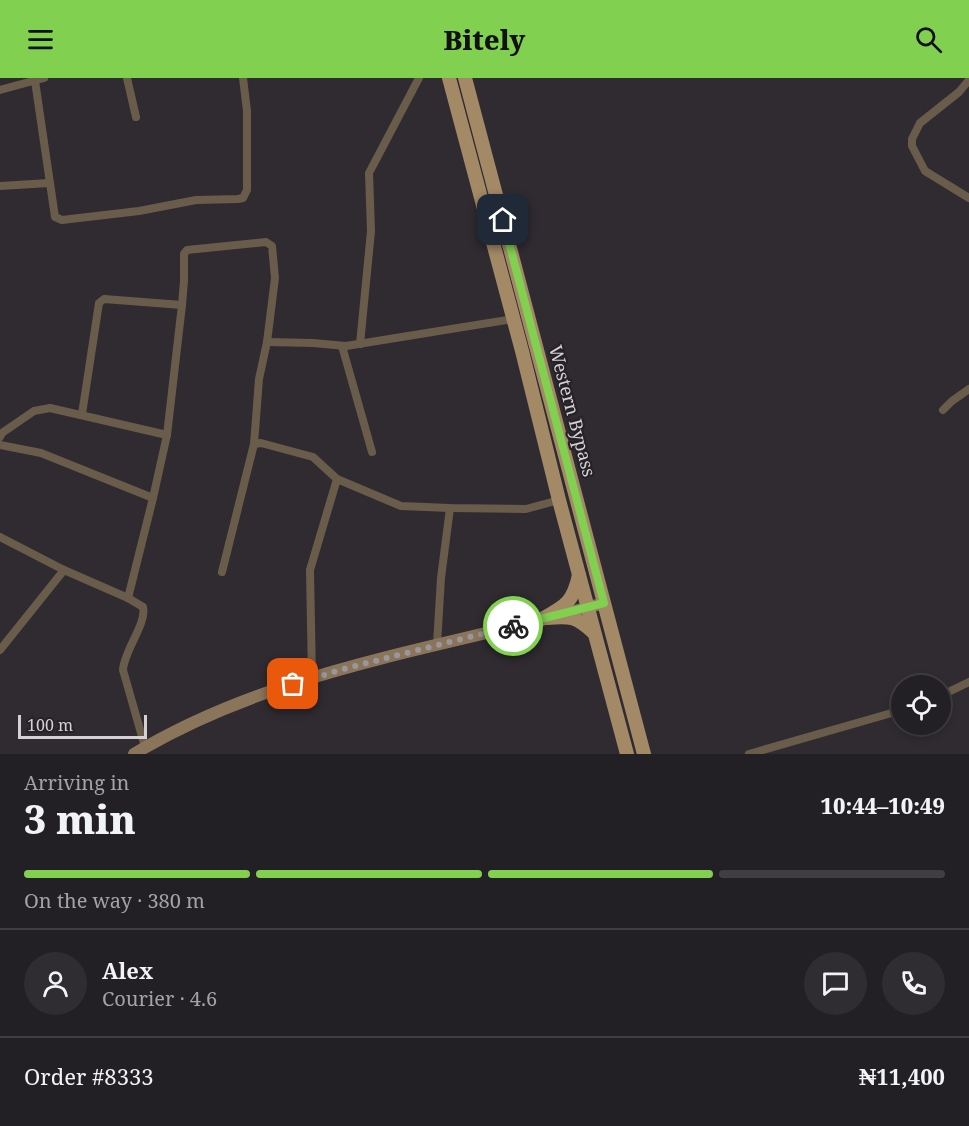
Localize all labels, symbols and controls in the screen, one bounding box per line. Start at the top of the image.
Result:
text: Bitely [444,21,525,58]
icon: menu [24,23,57,56]
icon: search [912,23,945,56]
pin [477,194,528,245]
icon: home [486,203,519,236]
street label: Western Bypass [544,342,602,479]
courier [483,596,543,656]
icon: bike [497,610,530,643]
pin [267,658,318,709]
icon: bag [276,667,309,700]
map controls [891,675,951,735]
button: locate [891,675,951,735]
scale bar [18,712,147,740]
text: 100 m [27,714,73,736]
text: Arriving in [24,769,129,796]
text: 10:44–10:49 [821,790,945,820]
text: 3 min [24,792,136,845]
text: On the way · 380 m [24,887,205,914]
button: person [24,952,87,1015]
button: chat [804,952,867,1015]
button: phone [882,952,945,1015]
text: Alex [102,955,153,985]
text: Courier · 4.6 [102,985,217,1012]
text: Order #8333 [24,1061,154,1091]
text: ₦11,400 [859,1061,945,1091]

